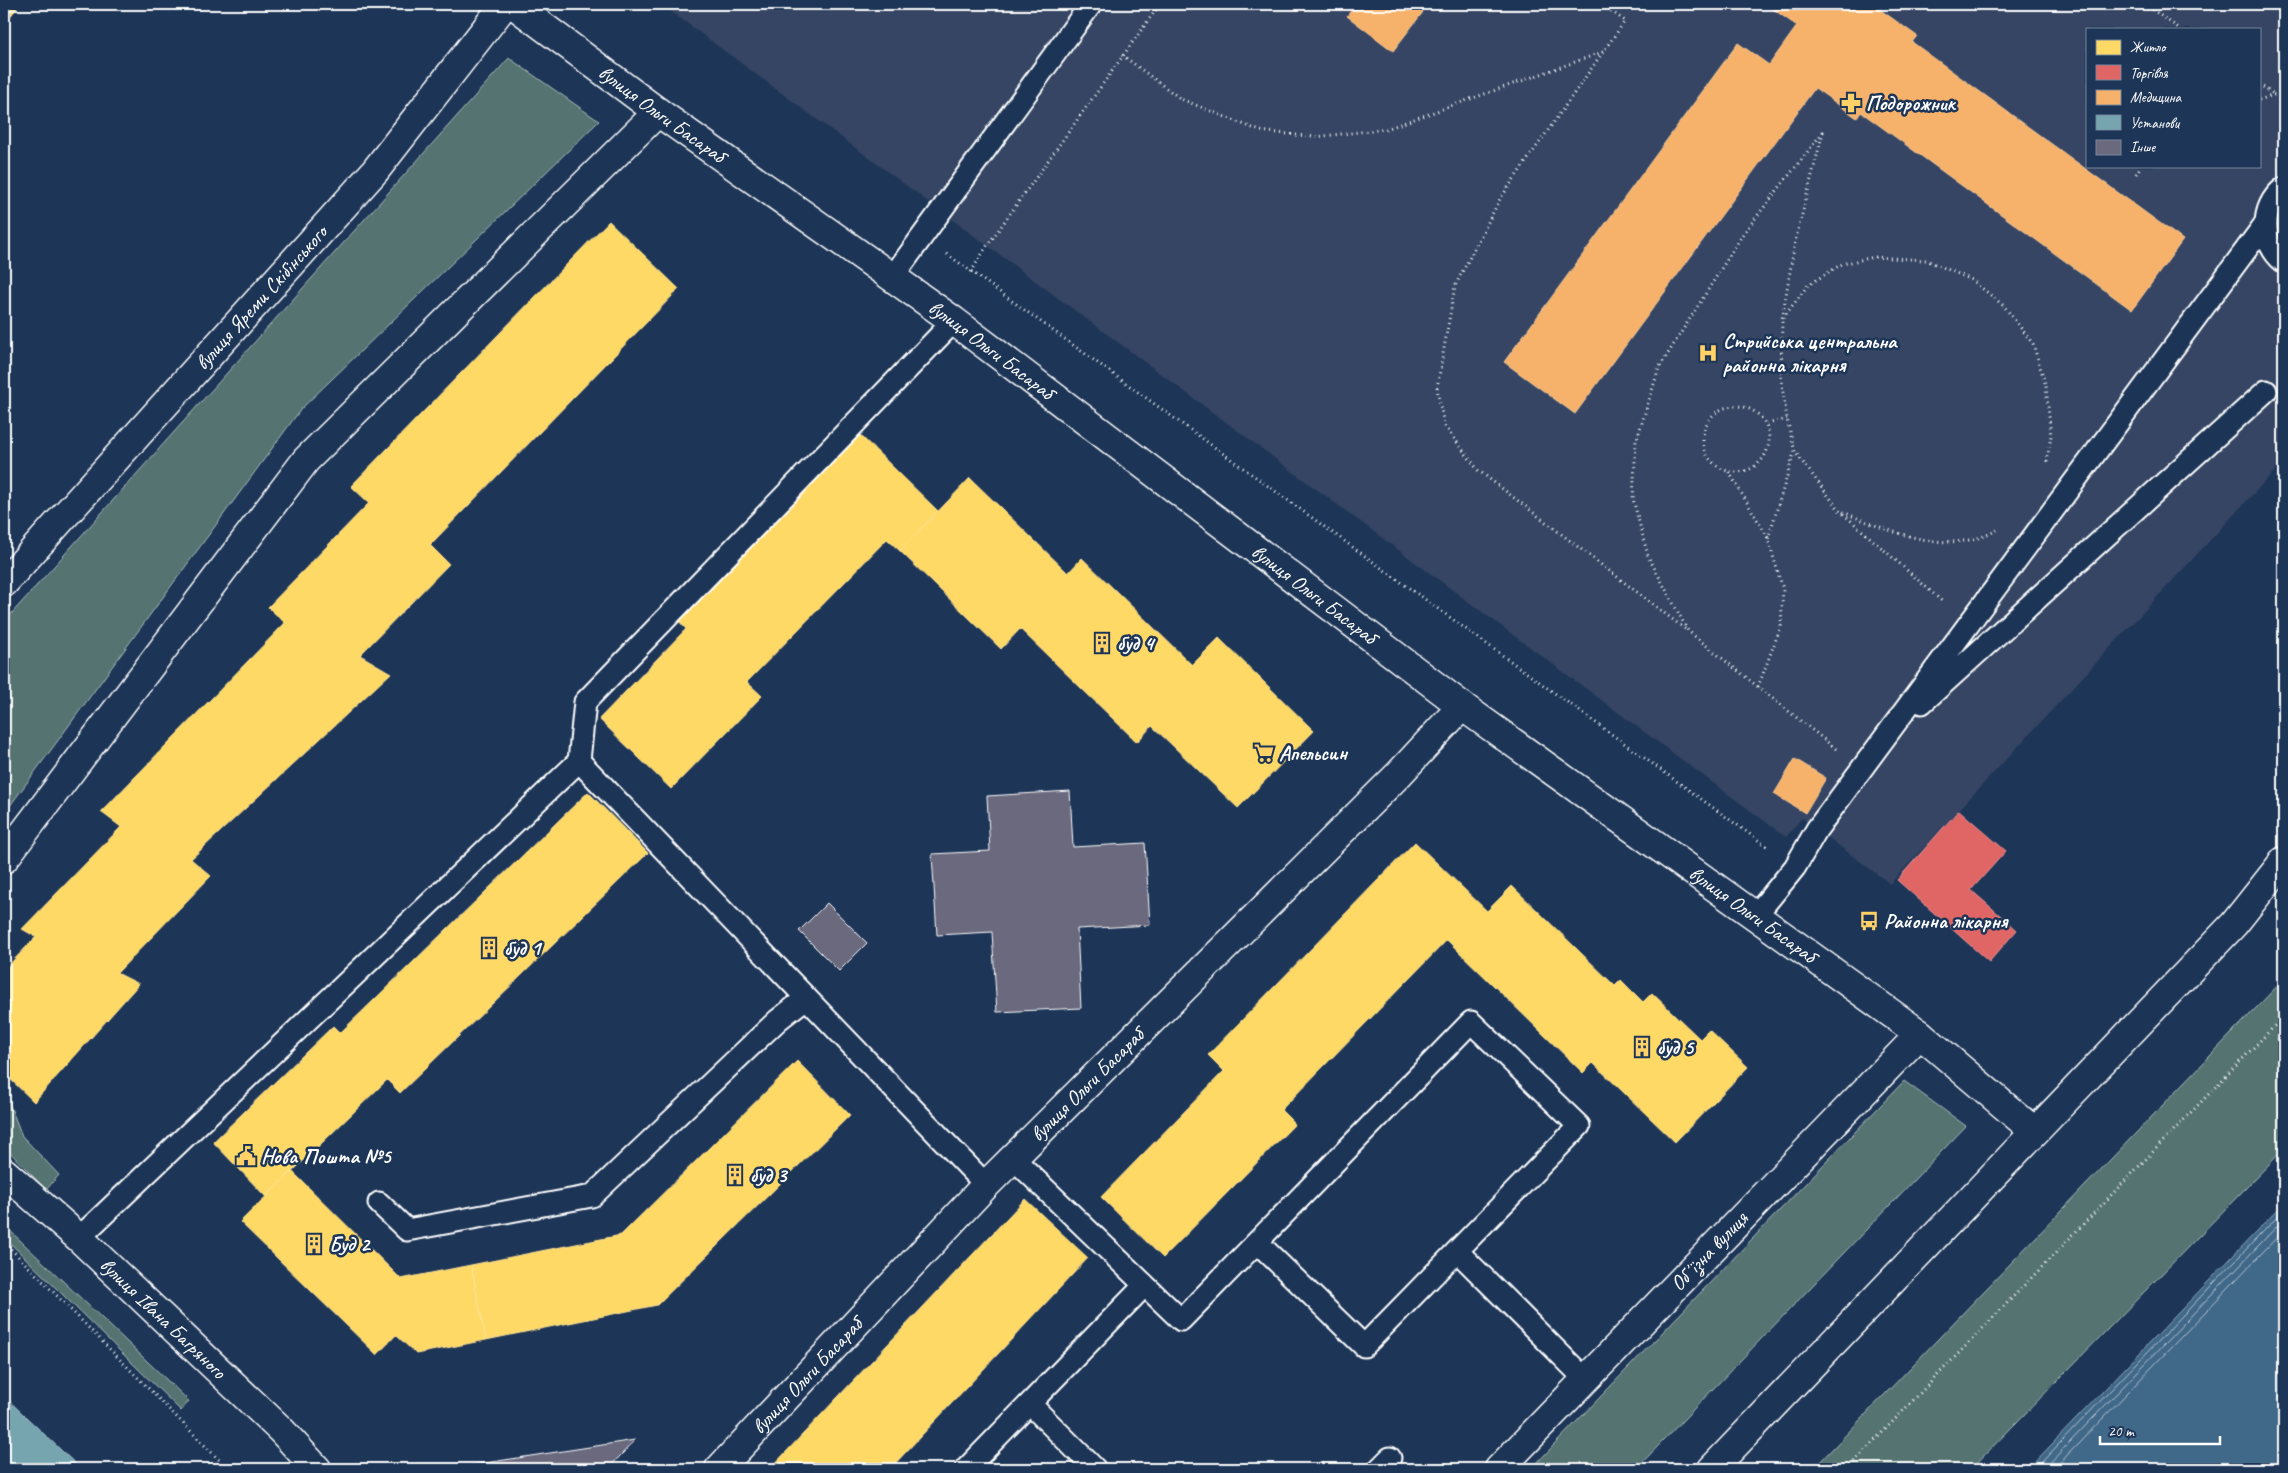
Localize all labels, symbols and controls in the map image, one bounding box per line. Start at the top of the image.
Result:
legend [2086,28,2260,168]
text: Житло [2130,38,2167,57]
street label: вулиця Ольги Басараб [593,59,734,171]
text: Торгівля [2130,64,2168,83]
text: Медицина [2130,88,2183,107]
place label: Подорожник [1866,90,1957,116]
pharmacy icon: Подорожник [1840,92,1862,114]
text: Установи [2130,114,2181,133]
text: Інше [2130,138,2156,157]
street label: вулиця Яреми Скібінського [189,218,334,375]
street label: вулиця Ольги Басараб [924,294,1063,408]
place label: Стрийська центральна районна лікарня [1723,328,1898,378]
hospital icon: Стрийська центральна районна лікарня [1697,342,1719,364]
street label: вулиця Ольги Басараб [1246,538,1386,653]
place label: буд 4 [1117,630,1156,656]
building icon: буд 4 [1091,632,1113,654]
place label: Апельсин [1279,740,1349,766]
supermarket icon: Апельсин [1253,742,1275,764]
street label: вулиця Ольги Басараб [1684,860,1825,971]
place label: Районна лікарня [1884,908,2009,934]
bus stop icon: Районна лікарня [1858,910,1880,932]
place label: буд 1 [504,935,543,961]
building icon: буд 1 [478,937,500,959]
street label: вулиця Ольги Басараб [1024,1019,1153,1147]
place label: буд 5 [1657,1034,1695,1060]
building icon: буд 5 [1631,1036,1653,1058]
place label: Нова Пошта №5 [261,1143,392,1169]
public building icon: Нова Пошта №5 [235,1145,257,1167]
place label: буд 3 [750,1162,789,1188]
building icon: буд 3 [724,1164,746,1186]
street label: Обʼїзна вулиця [1665,1205,1755,1297]
place label: Буд 2 [329,1231,372,1257]
building icon: Буд 2 [303,1233,325,1255]
street label: вулиця Івана Багряного [95,1252,233,1385]
street label: вулиця Ольги Басараб [746,1309,871,1439]
scale bar [2100,1413,2220,1445]
text: 20 m [2108,1422,2135,1441]

